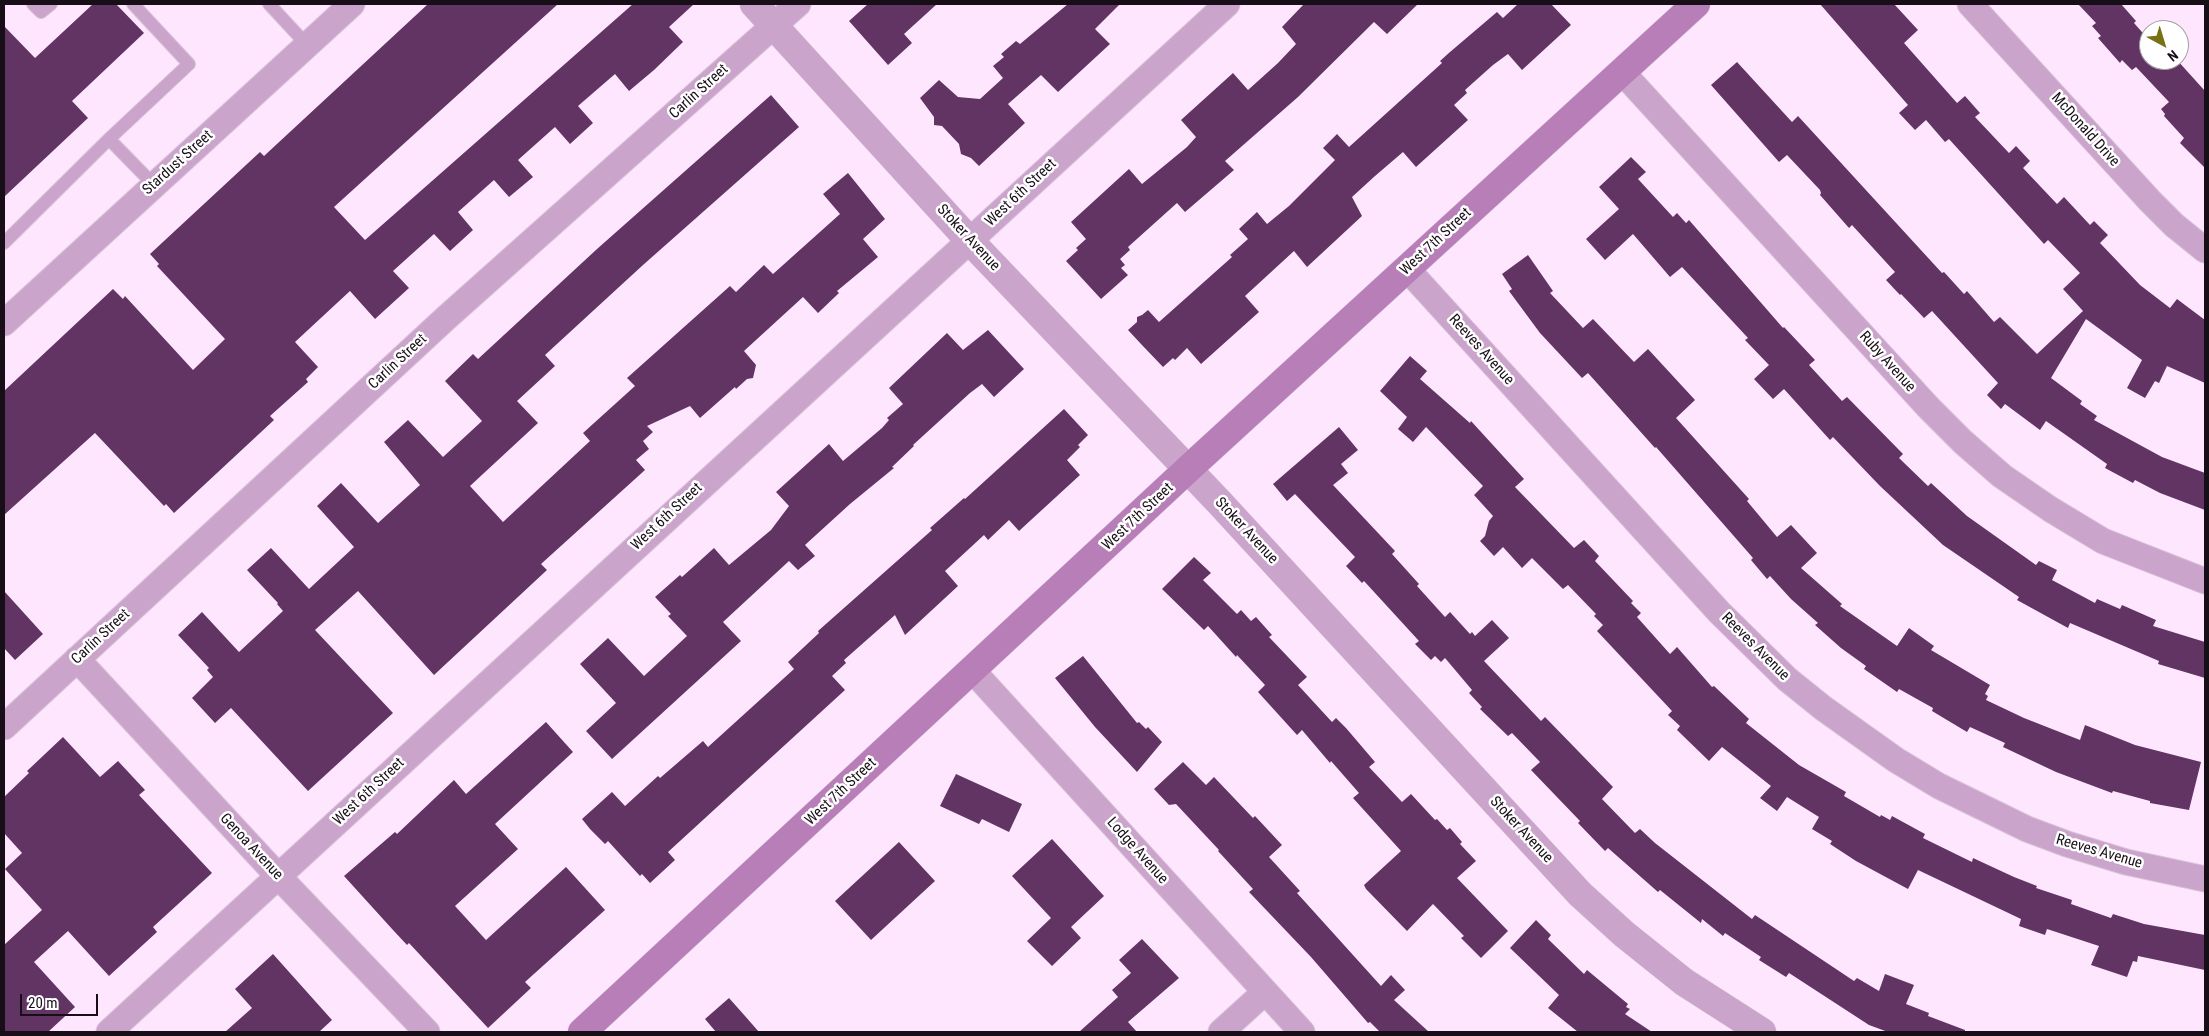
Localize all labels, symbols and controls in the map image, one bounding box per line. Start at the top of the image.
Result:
north arrow [2139,20,2189,70]
text: N [2164,47,2181,65]
street label: Carlin Street [666,61,732,123]
street label: McDonald Drive [2047,89,2123,171]
street label: Stardust Street [139,127,217,199]
street label: West 6th Street [982,156,1060,230]
street label: Stoker Avenue [933,201,1003,275]
street label: West 7th Street [1397,205,1475,279]
street label: Reeves Avenue [1445,311,1517,389]
street label: Ruby Avenue [1855,328,1919,396]
street label: Carlin Street [365,331,431,393]
street label: West 6th Street [628,480,706,554]
street label: West 7th Street [1099,480,1177,554]
street label: Stoker Avenue [1211,494,1281,568]
street label: Carlin Street [68,606,134,668]
street label: Reeves Avenue [1717,609,1793,685]
street label: West 6th Street [330,755,408,829]
street label: West 7th Street [802,755,880,829]
street label: Stoker Avenue [1486,793,1556,867]
street label: Genoa Avenue [216,810,286,884]
street label: Lodge Avenue [1102,814,1172,888]
street label: Reeves Avenue [2054,831,2144,873]
scale bar [22,984,100,1016]
text: 20 m [28,994,58,1012]

